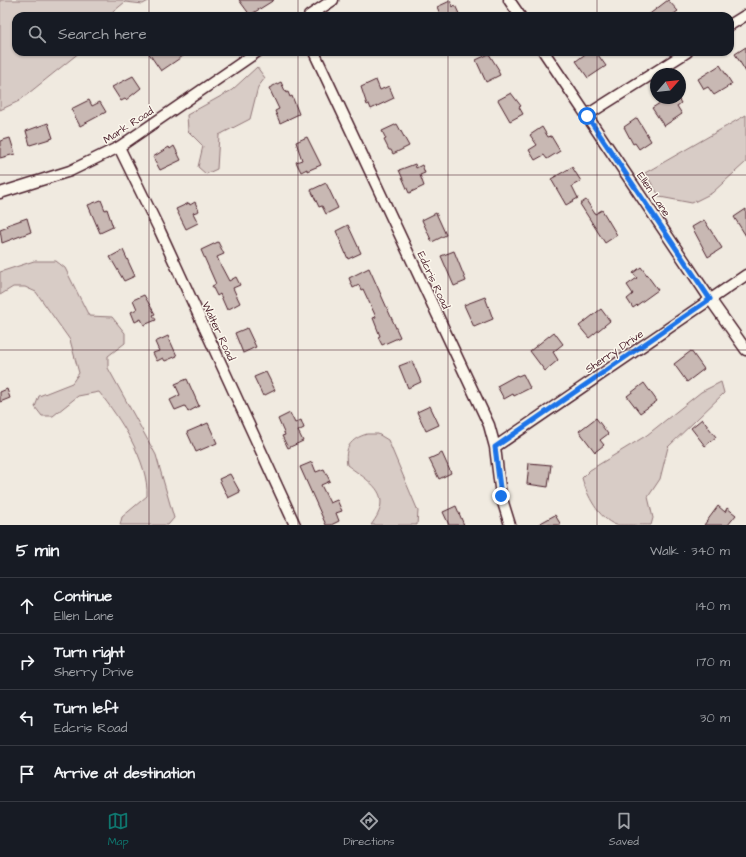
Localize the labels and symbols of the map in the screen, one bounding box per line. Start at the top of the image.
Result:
north arrow [650,68,686,104]
street label: Mark Road [100,103,157,147]
route start [578,107,596,125]
street label: Ellen Lane [633,169,674,219]
street label: Edcris Road [414,249,454,312]
street label: Walter Road [198,299,239,364]
street label: Sherry Drive [582,326,647,377]
route end [492,487,510,505]

